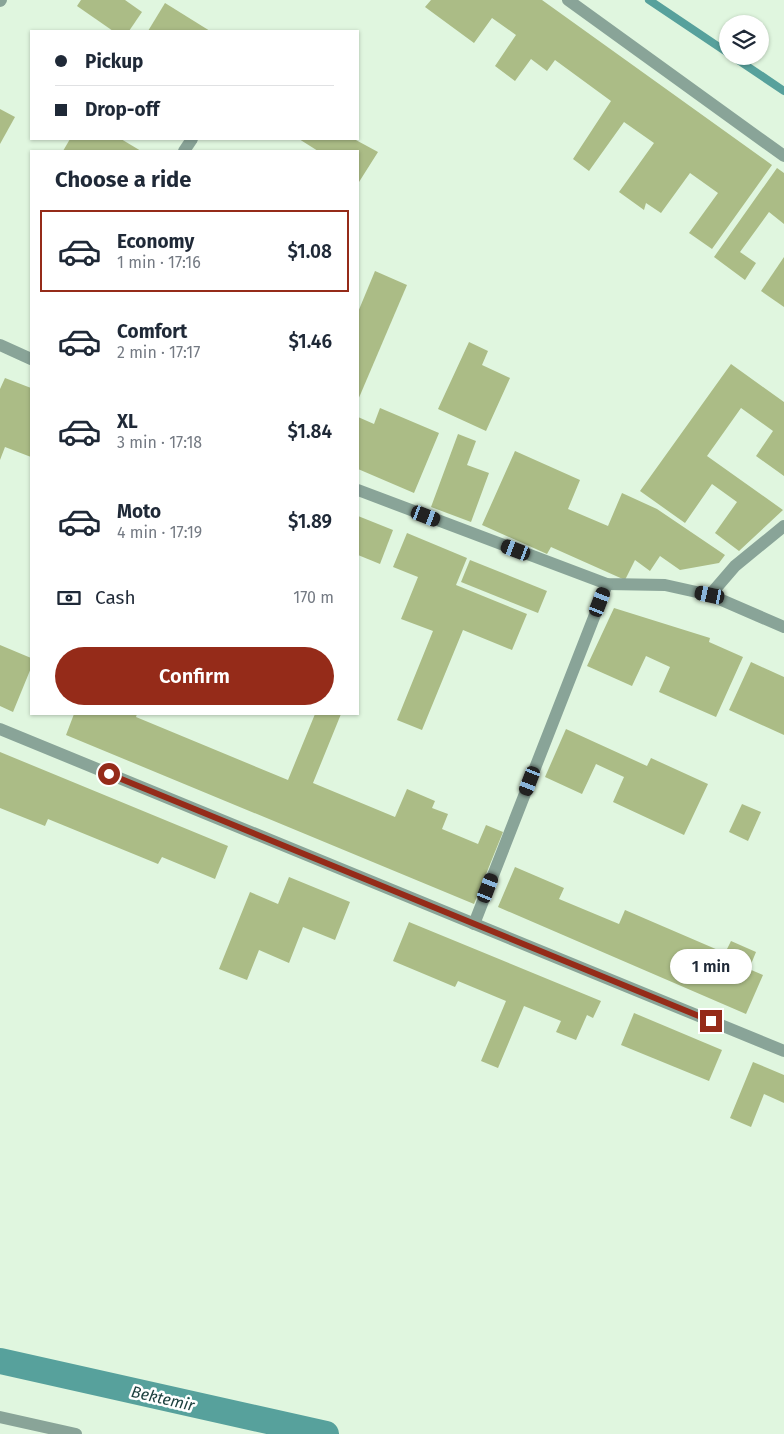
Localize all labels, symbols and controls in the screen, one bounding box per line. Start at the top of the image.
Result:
map controls [719,15,769,65]
button: layers [719,15,769,65]
text: Pickup [85,50,143,73]
text: Drop-off [85,98,159,121]
text: Choose a ride [55,166,191,193]
icon: car [57,229,102,274]
text: Economy [117,230,194,253]
text: $1.08 [287,240,332,263]
text: 1 min · 17:16 [117,253,201,272]
icon: car [57,319,102,364]
text: Comfort [117,320,187,343]
text: $1.46 [288,330,332,353]
text: 2 min · 17:17 [117,343,200,362]
icon: car [57,409,102,454]
text: XL [117,410,138,433]
text: $1.84 [288,420,332,443]
text: 3 min · 17:18 [117,433,202,452]
icon: car [57,499,102,544]
text: Moto [117,500,161,523]
car [409,504,442,528]
text: $1.89 [288,510,332,533]
text: 4 min · 17:19 [117,523,202,542]
car [499,538,532,562]
icon: cash [55,584,83,612]
car [587,585,612,619]
car [693,585,726,605]
text: Cash [95,586,136,609]
text: 170 m [293,588,334,607]
button: Confirm [55,647,334,705]
route start [98,763,120,785]
car [517,764,542,798]
car [475,871,500,905]
callout: 1 min [670,948,752,984]
text: 1 min [692,957,730,976]
route end [700,1010,722,1032]
water label: Bektemir [129,1382,197,1415]

